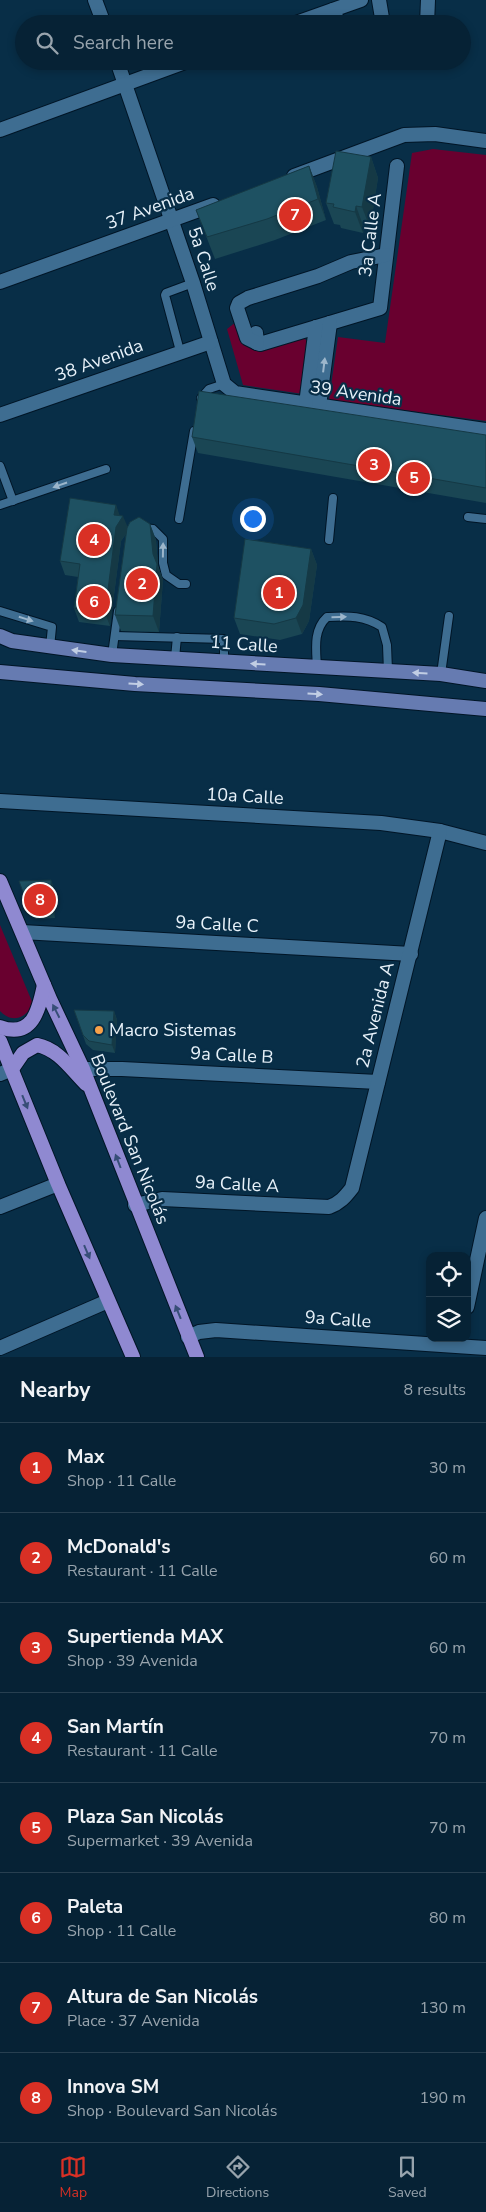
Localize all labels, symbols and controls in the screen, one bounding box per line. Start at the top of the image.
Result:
search box [15,15,471,70]
icon: search [33,29,61,57]
text: Search here [73,30,174,56]
street label: 37 Avenida [103,181,197,235]
street label: 3a Calle A [353,192,387,278]
pin: 7 [279,196,311,234]
street label: 5a Calle [182,224,226,294]
street label: 38 Avenida [52,333,146,387]
one-way arrow [320,356,328,372]
street label: 39 Avenida [309,375,403,411]
pin: 3 [358,446,390,484]
pin: 5 [398,459,430,497]
one-way arrow [52,481,67,489]
your location [240,506,266,532]
pin: 4 [78,521,110,559]
one-way arrow [159,542,167,558]
pin: 2 [126,565,158,603]
pin: 1 [263,574,295,612]
pin: 6 [78,583,110,621]
one-way arrow [331,612,347,620]
one-way arrow [19,615,34,623]
street label: 11 Calle [209,630,279,658]
one-way arrow [70,647,86,655]
one-way arrow [250,659,266,667]
one-way arrow [412,669,428,677]
one-way arrow [128,681,144,689]
one-way arrow [308,691,324,699]
street label: 10a Calle [206,782,284,810]
pin: 8 [24,881,56,919]
street label: 9a Calle C [175,910,259,938]
street label: 2a Avenida A [350,959,400,1071]
one-way arrow [52,1004,60,1018]
place label: Macro Sistemas [109,1018,236,1042]
marker: Macro Sistemas [93,1024,105,1036]
street label: 9a Calle B [190,1041,274,1069]
street label: Boulevard San Nicolás [85,1050,175,1228]
one-way arrow [21,1095,29,1110]
one-way arrow [114,1153,122,1168]
street label: 9a Calle A [194,1170,280,1198]
one-way arrow [84,1245,92,1259]
map controls [426,1252,471,1342]
button: locate [426,1252,471,1297]
button: layers [426,1297,471,1342]
one-way arrow [174,1305,182,1319]
street label: 9a Calle [304,1305,372,1333]
text: Nearby [20,1376,90,1404]
text: 8 results [404,1379,466,1401]
text: Max [67,1444,104,1470]
text: 1 [31,1457,41,1479]
text: 30 m [429,1457,466,1479]
text: Shop · 11 Calle [67,1470,176,1492]
text: McDonald's [67,1534,171,1560]
text: 2 [31,1547,41,1569]
text: 60 m [429,1547,466,1569]
text: Restaurant · 11 Calle [67,1560,218,1582]
text: Supertienda MAX [67,1624,223,1650]
text: 3 [31,1637,41,1659]
text: 60 m [429,1637,466,1659]
text: Shop · 39 Avenida [67,1650,198,1672]
text: San Martín [67,1714,164,1740]
text: 4 [31,1727,41,1749]
text: 70 m [429,1727,466,1749]
text: Restaurant · 11 Calle [67,1740,218,1762]
text: Plaza San Nicolás [67,1804,223,1830]
text: 5 [31,1817,41,1839]
text: 70 m [429,1817,466,1839]
text: Supermarket · 39 Avenida [67,1830,253,1852]
text: Paleta [67,1894,123,1920]
text: 6 [31,1907,41,1929]
text: 80 m [429,1907,466,1929]
text: Shop · 11 Calle [67,1920,176,1942]
text: Altura de San Nicolás [67,1984,258,2010]
text: 7 [31,1997,41,2019]
text: 130 m [419,1997,466,2019]
text: Place · 37 Avenida [67,2010,200,2032]
text: Innova SM [67,2074,159,2100]
text: 8 [31,2087,41,2109]
text: 190 m [419,2087,466,2109]
text: Shop · Boulevard San Nicolás [67,2100,278,2122]
tab: Map [59,2153,87,2202]
tab: Directions [206,2153,269,2202]
tab: Saved [388,2153,427,2202]

